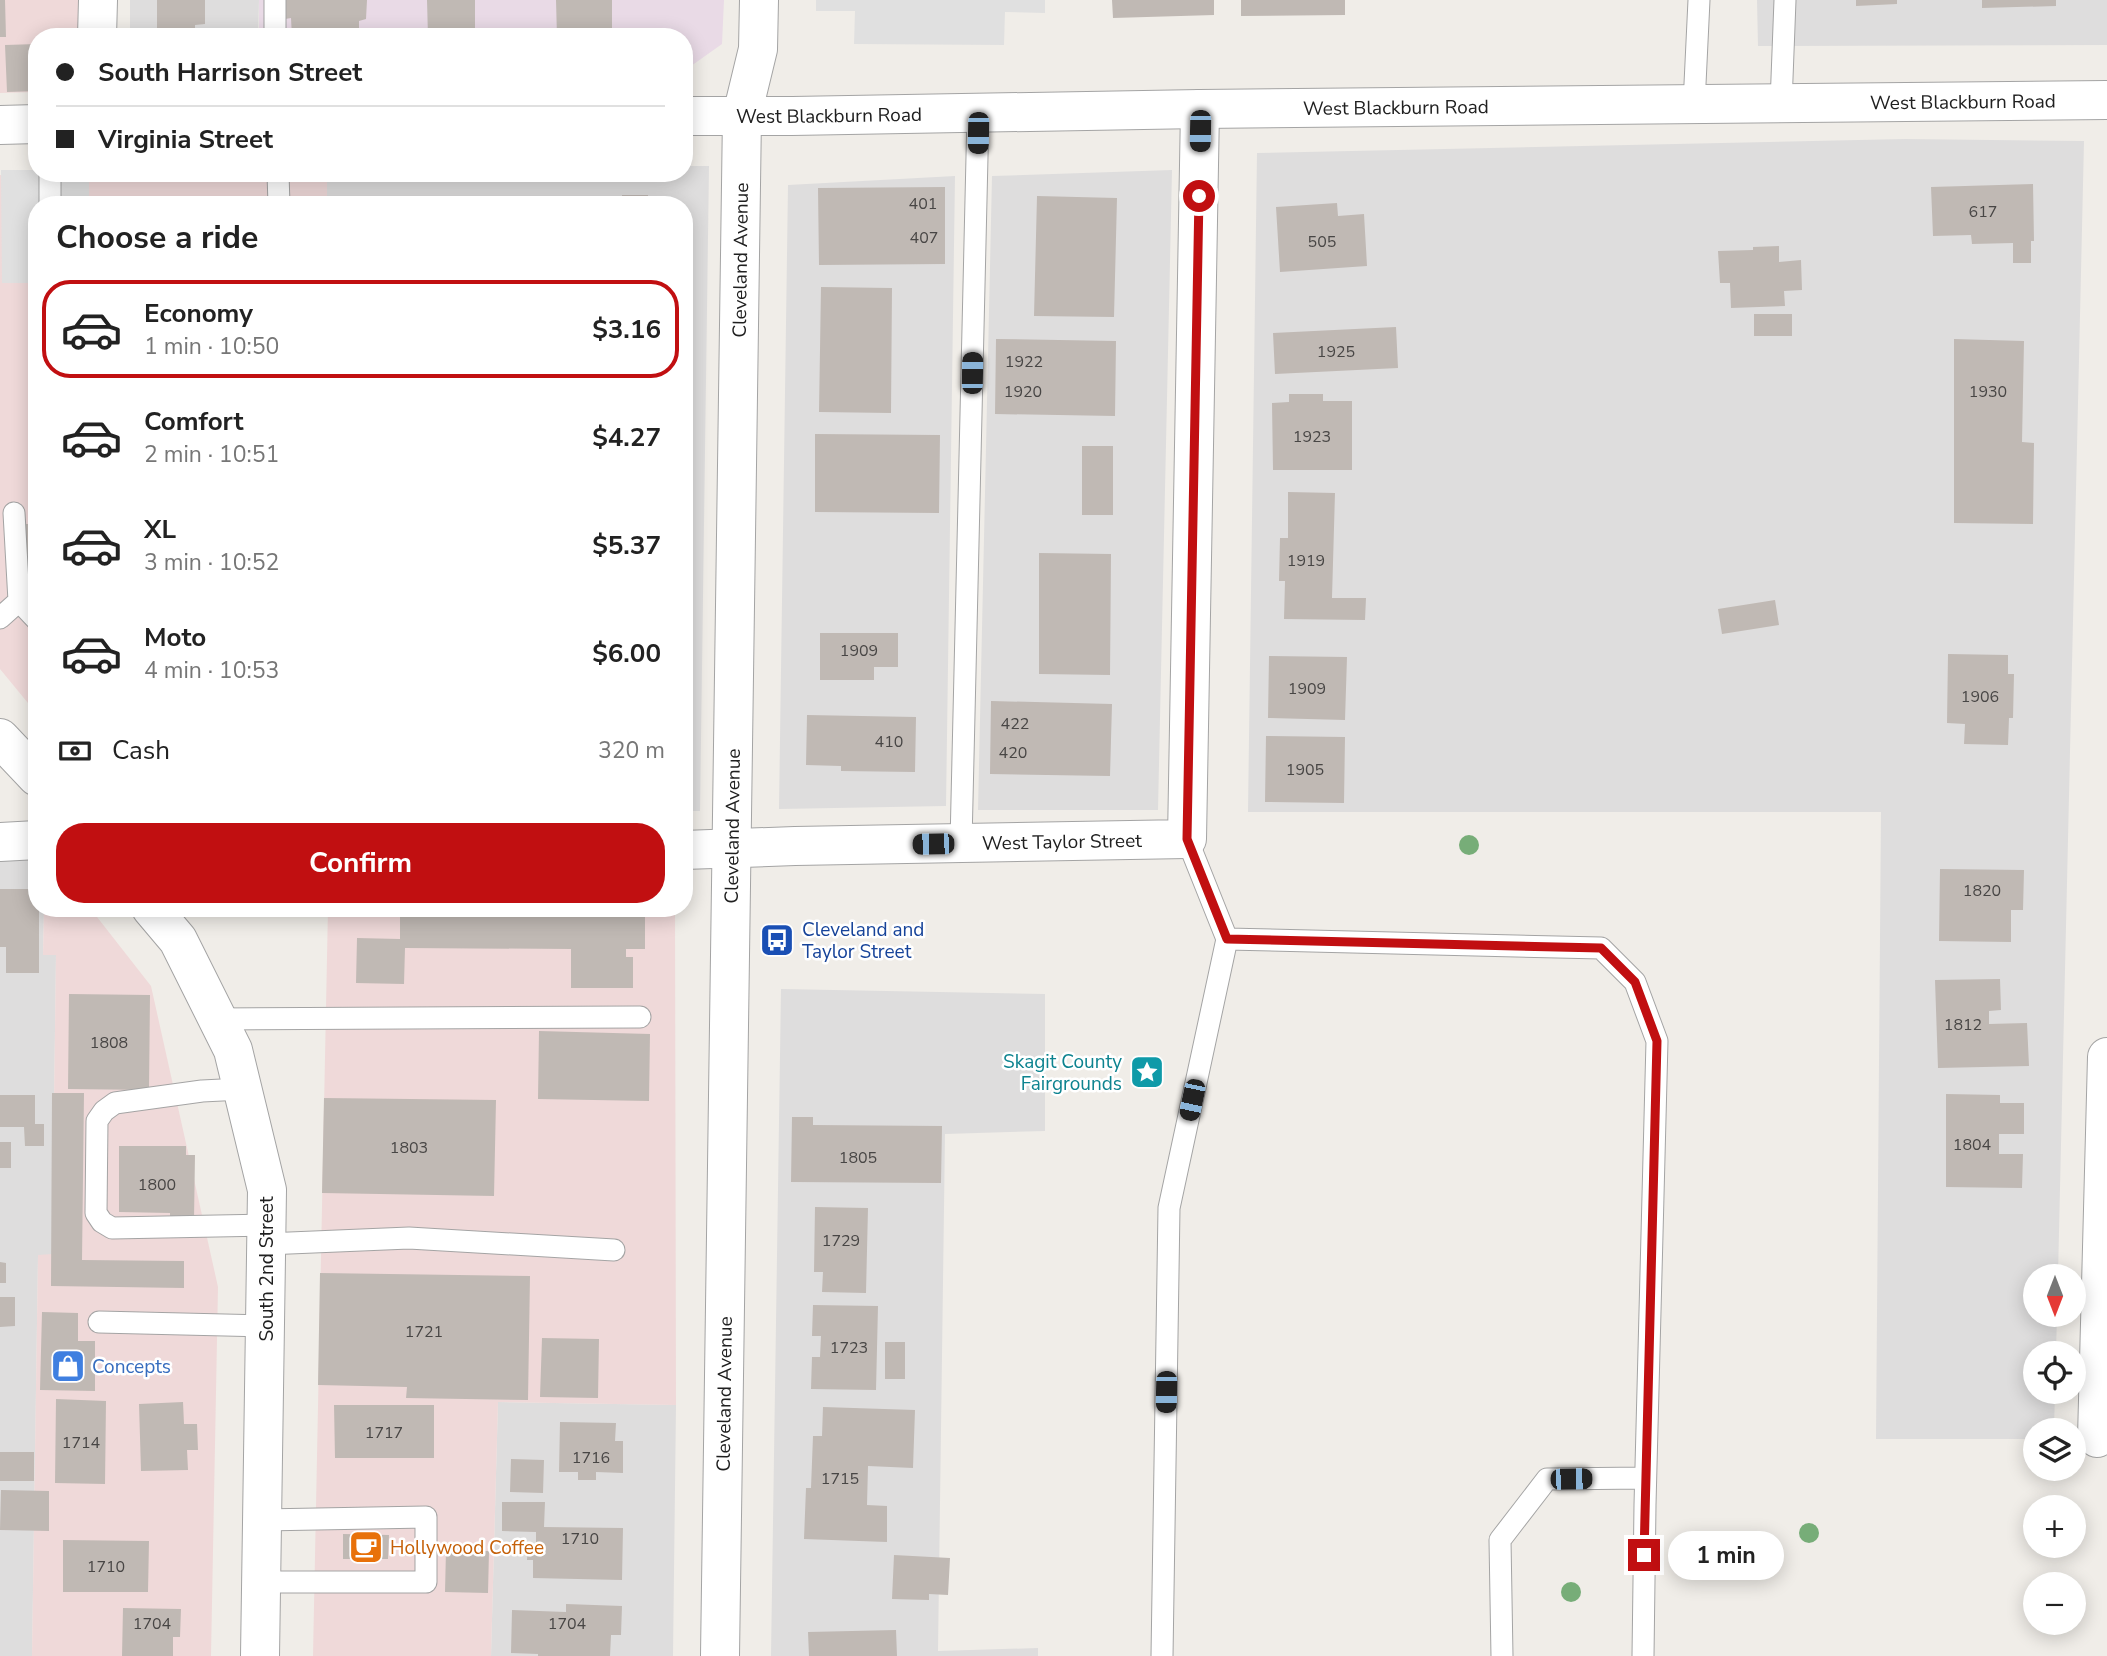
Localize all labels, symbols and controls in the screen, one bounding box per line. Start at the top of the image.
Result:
text: South Harrison Street [98,55,362,90]
street label: West Blackburn Road [1870,89,2056,116]
street label: West Blackburn Road [1303,94,1489,122]
street label: West Blackburn Road [736,102,922,130]
car [1190,110,1211,152]
car [968,112,989,154]
text: Virginia Street [98,122,273,157]
route start [1183,180,1215,212]
street label: Cleveland Avenue [727,182,755,338]
house number: 401 [909,193,937,215]
house number: 617 [1969,201,1997,223]
text: Choose a ride [56,216,258,259]
house number: 407 [910,227,938,249]
house number: 505 [1308,231,1336,253]
text: Economy [144,296,253,331]
icon: car [60,298,123,361]
text: $3.16 [592,312,661,347]
text: 1 min · 10:50 [144,331,279,362]
house number: 1925 [1317,341,1355,363]
house number: 1922 [1005,351,1043,373]
car [962,352,983,394]
house number: 1920 [1004,381,1042,403]
house number: 1930 [1969,381,2007,403]
text: Comfort [144,404,244,439]
icon: car [60,406,123,469]
text: $4.27 [592,420,661,455]
house number: 1923 [1293,426,1331,448]
text: 2 min · 10:51 [144,439,279,470]
text: XL [144,512,176,547]
icon: car [60,514,123,577]
text: $5.37 [592,528,661,563]
text: 3 min · 10:52 [144,547,279,578]
house number: 1919 [1287,550,1325,572]
text: Moto [144,620,206,655]
icon: car [60,622,123,685]
text: $6.00 [592,636,661,671]
house number: 1909 [840,640,878,662]
text: 4 min · 10:53 [144,655,279,686]
house number: 1909 [1288,678,1326,700]
house number: 1906 [1961,686,1999,708]
house number: 422 [1001,713,1029,735]
house number: 410 [875,731,903,753]
icon: cash [56,732,94,770]
text: Cash [112,733,170,768]
text: 320 m [598,735,665,766]
house number: 420 [999,742,1027,764]
street label: Cleveland Avenue [719,748,747,904]
house number: 1905 [1286,759,1324,781]
button: Confirm [56,823,665,903]
street label: West Taylor Street [982,828,1142,857]
car [912,833,955,855]
house number: 1820 [1963,880,2001,902]
place label: Cleveland and Taylor Street [802,917,924,965]
bus stop icon: Cleveland and Taylor Street [758,921,796,959]
house number: 1812 [1944,1014,1982,1036]
house number: 1808 [90,1032,128,1054]
place label: Skagit County Fairgrounds [1003,1049,1122,1097]
place icon: Skagit County Fairgrounds [1128,1053,1166,1091]
car [1178,1077,1207,1123]
house number: 1804 [1953,1134,1992,1156]
house number: 1803 [390,1137,428,1159]
house number: 1805 [839,1147,877,1169]
house number: 1800 [138,1174,176,1196]
street label: South 2nd Street [254,1196,280,1342]
house number: 1729 [822,1230,860,1252]
north arrow [2023,1264,2086,1326]
map controls [2023,1264,2086,1635]
street label: Cleveland Avenue [711,1316,739,1472]
house number: 1721 [405,1321,443,1343]
house number: 1723 [830,1337,868,1359]
button: locate [2023,1341,2086,1404]
shop icon: Concepts [49,1347,87,1385]
place label: Concepts [92,1354,171,1380]
car [1156,1371,1177,1413]
button: layers [2023,1418,2086,1481]
house number: 1717 [365,1422,403,1444]
house number: 1714 [62,1432,101,1454]
house number: 1716 [572,1447,610,1469]
house number: 1715 [821,1468,859,1490]
car [1550,1468,1593,1490]
button: + [2023,1495,2086,1558]
cafe icon: Hollywood Coffee [347,1528,385,1566]
house number: 1710 [561,1528,599,1550]
callout: 1 min [1668,1530,1784,1580]
place label: Hollywood Coffee [390,1535,544,1561]
route end [1628,1539,1660,1571]
text: 1 min [1696,1540,1756,1571]
house number: 1710 [87,1556,125,1578]
button: − [2023,1572,2086,1635]
house number: 1704 [133,1613,172,1635]
house number: 1704 [548,1613,587,1635]

